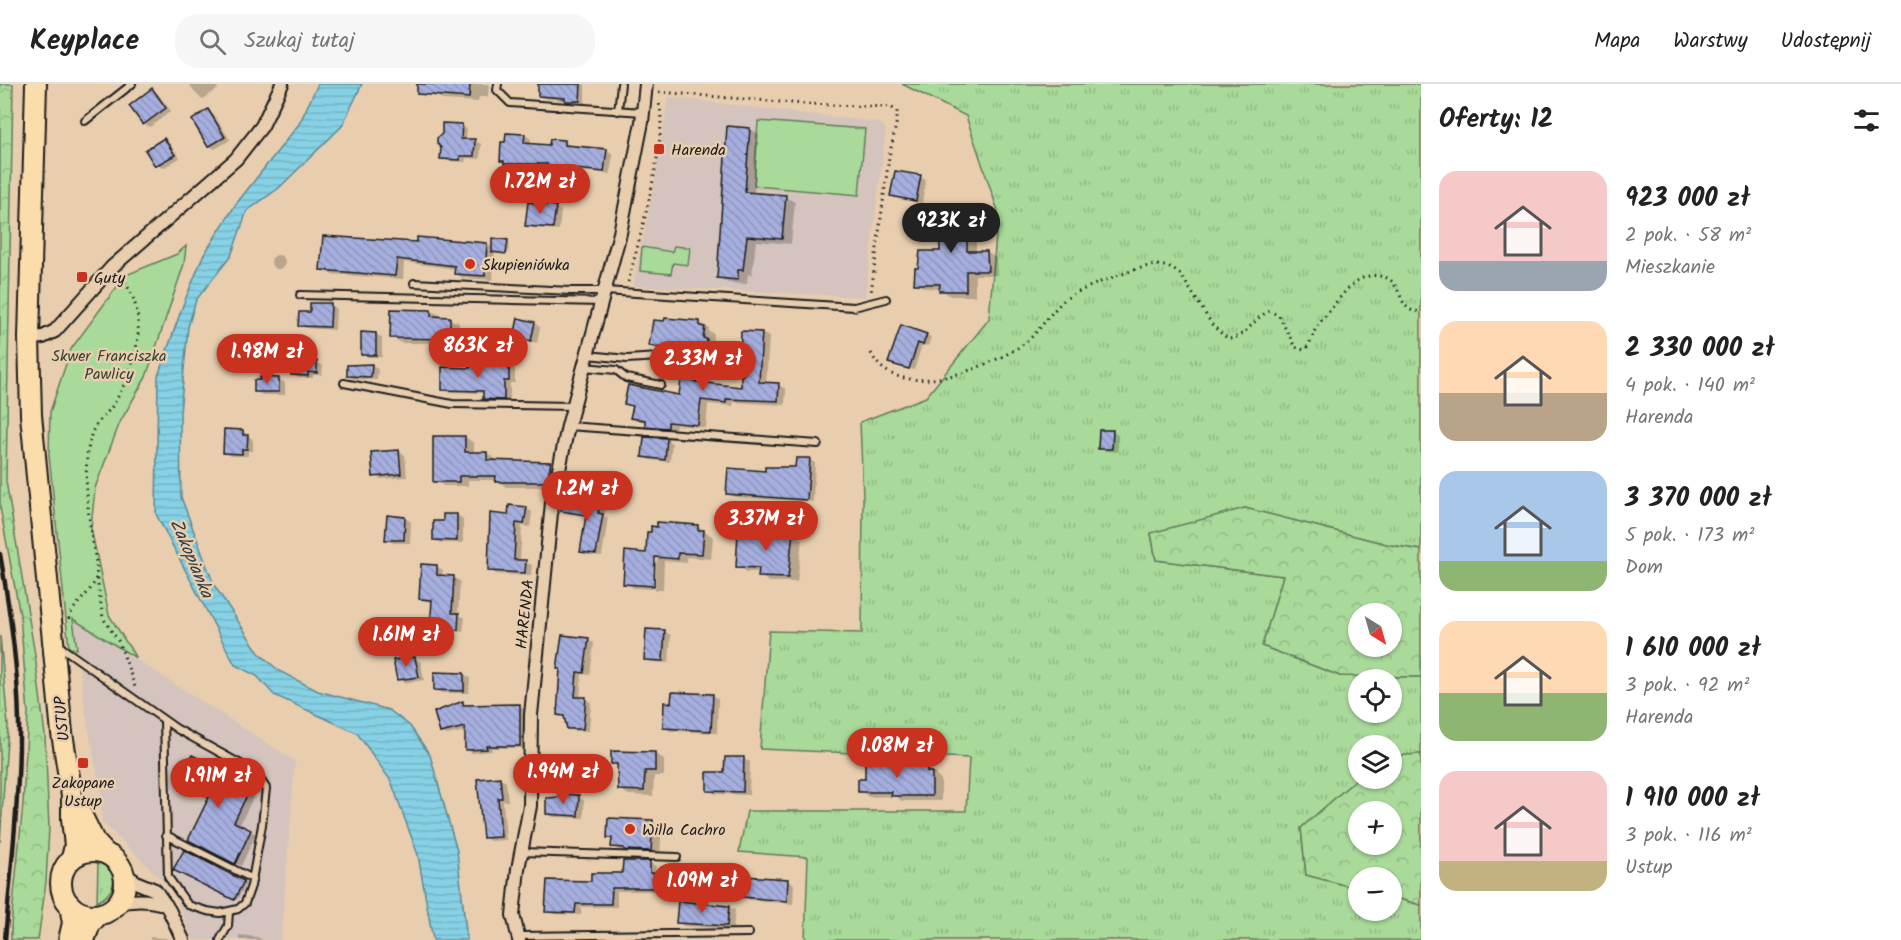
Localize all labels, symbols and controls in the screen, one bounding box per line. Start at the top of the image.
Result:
search box [175,14,595,68]
text: Keyplace [30,19,139,64]
text: Szukaj tutaj [244,24,355,59]
icon: search [196,25,229,58]
text: Mapa [1594,25,1640,58]
text: Warstwy [1673,25,1748,58]
text: Udostępnij [1781,25,1871,58]
text: Oferty: 12 [1439,99,1553,141]
icon: filters [1850,104,1883,137]
place label: Harenda [671,138,726,163]
marker: Harenda [652,142,666,156]
pin: 1.72M zł [478,164,602,215]
text: 1.72M zł [504,167,576,199]
text: 923 000 zł [1625,178,1750,220]
icon: home [1487,195,1559,267]
pin: 923K zł [896,203,1006,254]
text: 923K zł [916,206,986,238]
text: 2 pok. · 58 m² [1625,220,1751,252]
text: Mieszkanie [1625,252,1715,284]
place label: Skupieniówka [482,253,570,278]
marker: Skupieniówka [463,257,477,271]
place label: Guty [94,266,126,291]
marker: Guty [75,270,89,284]
pin: 863K zł [423,328,533,379]
text: 2 330 000 zł [1625,328,1774,370]
text: 863K zł [443,331,513,363]
pin: 1.98M zł [205,334,329,385]
text: 1.98M zł [231,337,303,369]
pin: 2.33M zł [641,341,765,392]
park label: Skwer Franciszka Pawlicy [51,344,167,387]
text: 2.33M zł [664,344,742,376]
icon: home [1487,345,1559,417]
text: 4 pok. · 140 m² [1625,370,1755,402]
text: Harenda [1625,402,1693,434]
pin: 1.2M zł [532,471,642,522]
text: 1.2M zł [556,474,618,506]
text: 3 370 000 zł [1625,478,1772,520]
icon: home [1487,495,1559,567]
pin: 3.37M zł [704,501,828,552]
text: 3.37M zł [728,504,804,536]
water label: Zakopianka [161,514,221,604]
text: 5 pok. · 173 m² [1625,520,1754,552]
text: Dom [1625,552,1663,584]
street label: HARENDA [509,578,542,650]
north arrow [1348,603,1402,657]
map controls [1348,603,1402,921]
pin: 1.61M zł [344,617,468,668]
text: 1.61M zł [372,620,440,652]
text: 1 610 000 zł [1625,628,1761,670]
icon: home [1487,645,1559,717]
button: locate [1348,669,1402,723]
text: 3 pok. · 92 m² [1625,670,1749,702]
street label: USTUP [48,695,77,742]
text: Harenda [1625,702,1693,734]
pin: 1.08M zł [835,728,959,779]
text: 1.08M zł [861,731,933,763]
button: layers [1348,735,1402,789]
pin: 1.94M zł [501,754,625,805]
marker: Zakopane Ustup [76,756,90,770]
text: 1.94M zł [527,757,599,789]
pin: 1.91M zł [156,758,280,809]
text: 1.91M zł [184,761,252,793]
place label: Zakopane Ustup [51,771,115,814]
text: 1 910 000 zł [1625,778,1760,820]
icon: home [1487,795,1559,867]
button: + [1348,801,1402,855]
place label: Willa Cachro [642,818,725,843]
text: 3 pok. · 116 m² [1625,820,1752,852]
marker: Willa Cachro [623,822,637,836]
text: Ustup [1625,852,1672,884]
pin: 1.09M zł [640,863,764,914]
text: 1.09M zł [666,866,738,898]
button: − [1348,867,1402,921]

